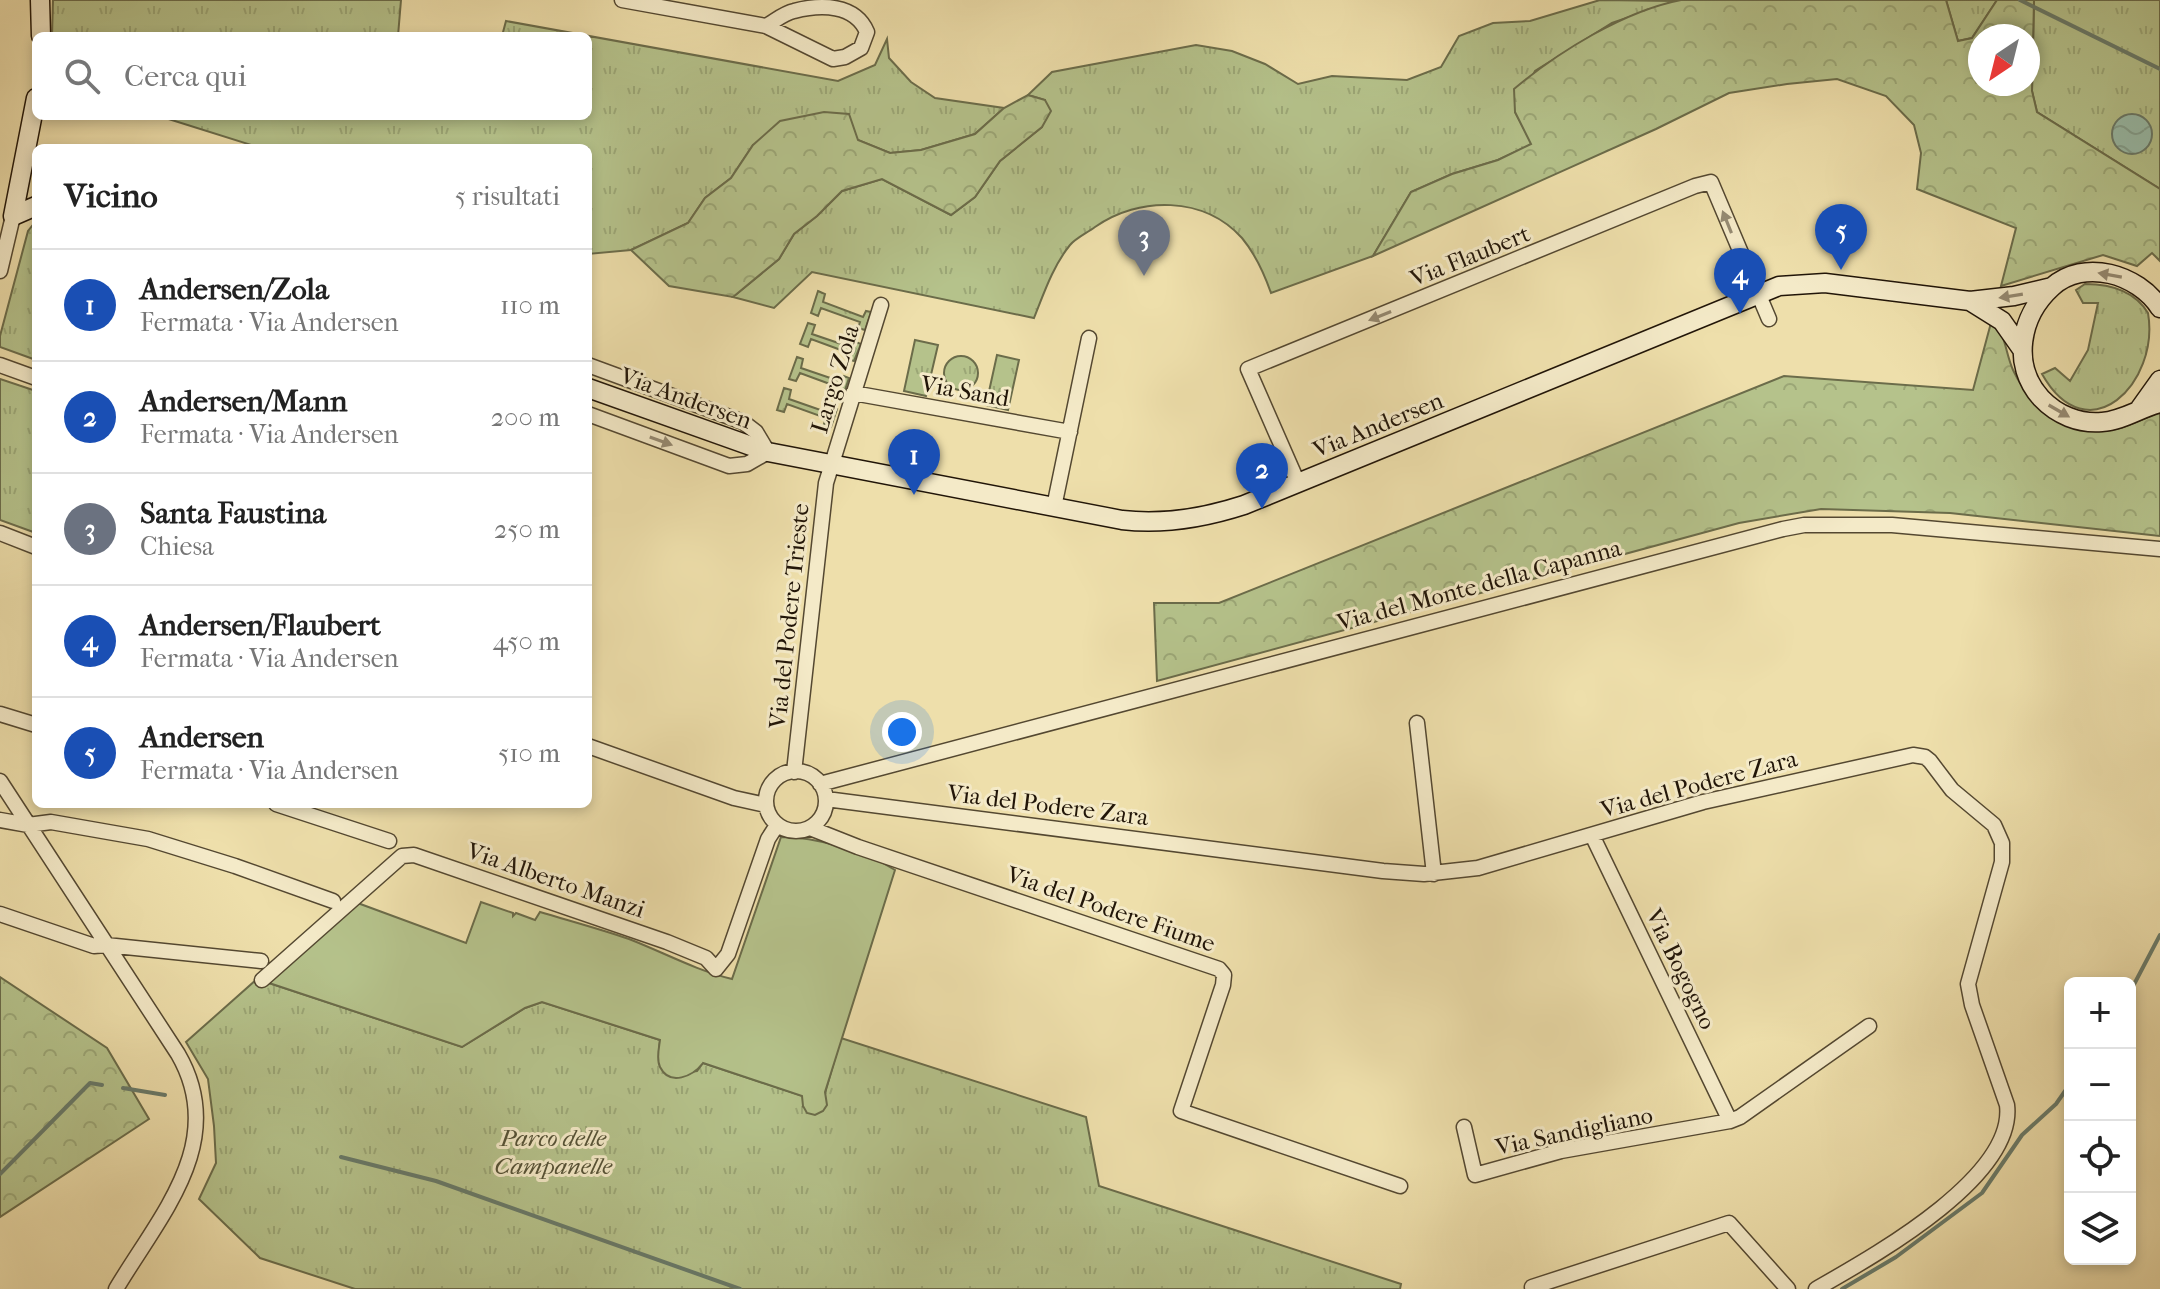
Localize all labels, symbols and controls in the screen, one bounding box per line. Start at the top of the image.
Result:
north arrow [1968,24,2040,96]
search box [32,32,592,120]
icon: search [60,54,104,98]
text: Cerca qui [124,59,247,94]
text: Vicino [64,176,158,216]
text: 5 risultati [455,181,560,212]
pin: 5 [1815,204,1867,270]
pin: 3 [1118,210,1170,276]
one-way arrow [1720,210,1733,234]
street label: Via Flaubert [1405,219,1534,293]
pin: 4 [1714,248,1766,314]
one-way arrow [2098,268,2123,280]
text: Andersen/Zola [140,272,329,307]
text: 1 [85,290,95,321]
text: 110 m [500,290,560,321]
one-way arrow [1998,290,2023,302]
text: Fermata · Via Andersen [140,307,399,338]
one-way arrow [1368,310,1392,323]
street label: Largo Zola [805,321,865,437]
street label: Via Andersen [615,361,756,435]
street label: Via Sand [918,369,1012,413]
text: Andersen/Mann [140,384,347,419]
street label: Via Andersen [1308,386,1447,464]
text: 2 [83,402,97,433]
text: 200 m [491,402,560,433]
one-way arrow [2048,404,2070,418]
text: Fermata · Via Andersen [140,419,399,450]
pin: 1 [888,429,940,495]
one-way arrow [649,435,673,448]
pin: 2 [1236,443,1288,509]
text: Santa Faustina [140,496,326,531]
street label: Via del Podere Trieste [763,502,815,731]
text: 3 [85,514,95,545]
text: 250 m [494,514,560,545]
text: Chiesa [140,531,214,562]
street label: Via del Monte della Capanna [1333,533,1625,637]
text: Andersen/Flaubert [140,608,381,643]
text: 4 [82,626,98,657]
text: 450 m [493,626,560,657]
text: Fermata · Via Andersen [140,643,399,674]
your location [882,712,922,752]
text: Andersen [140,720,264,755]
text: 5 [84,738,96,769]
text: 510 m [498,738,560,769]
street label: Via del Podere Zara [1597,744,1801,824]
text: Fermata · Via Andersen [140,755,399,786]
street label: Via del Podere Zara [945,779,1151,831]
street label: Via Alberto Manzi [462,836,649,924]
street label: Via del Podere Fiume [1002,860,1219,958]
street label: Via Bogogno [1639,903,1722,1034]
map controls [2064,977,2136,1265]
button: + [2064,977,2136,1049]
button: − [2064,1049,2136,1121]
street label: Via Sandigliano [1492,1101,1655,1162]
button: locate [2064,1121,2136,1193]
park label: Parco delle Campanelle [494,1124,613,1180]
button: layers [2064,1193,2136,1265]

